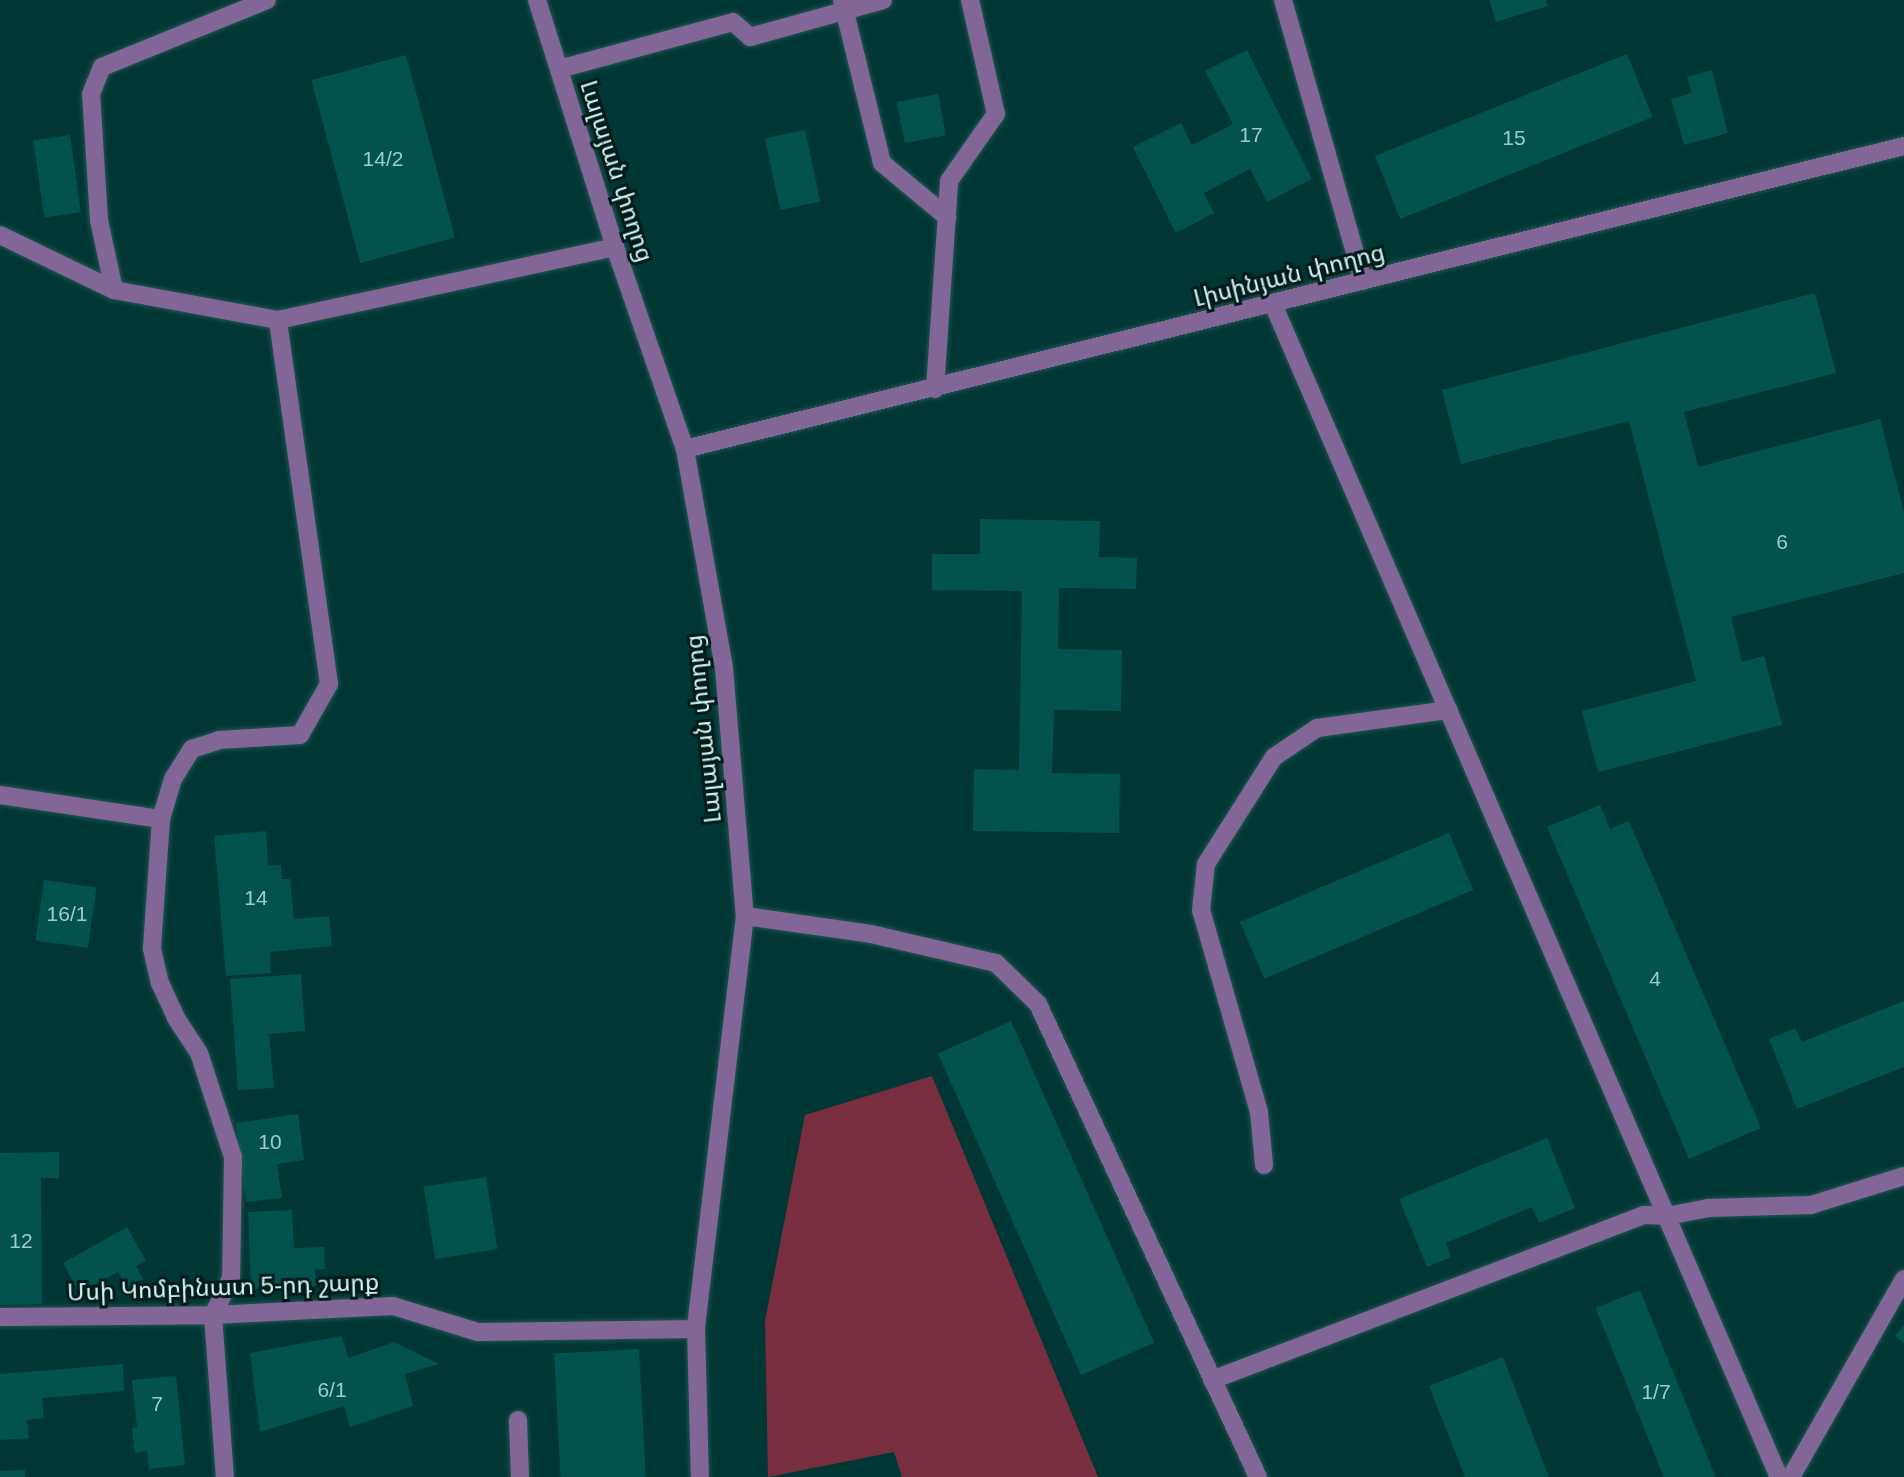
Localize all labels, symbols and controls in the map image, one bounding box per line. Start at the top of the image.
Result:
street label: Լալայան փողոց [574,77,660,265]
house number: 17 [1239,122,1263,148]
house number: 15 [1502,125,1526,151]
house number: 14/2 [363,146,403,172]
street label: Լիսինյան փողոց [1190,237,1388,313]
house number: 6 [1776,529,1788,555]
street label: Լալայան փողոց [679,633,727,825]
house number: 14 [244,885,268,911]
house number: 16/1 [47,901,87,927]
house number: 4 [1649,966,1661,992]
house number: 10 [258,1129,282,1155]
house number: 12 [9,1228,33,1254]
street label: Մսի Կոմբինատ 5-րդ շարք [66,1267,380,1307]
house number: 6/1 [317,1377,347,1403]
house number: 1/7 [1641,1379,1671,1405]
house number: 7 [151,1391,163,1417]

